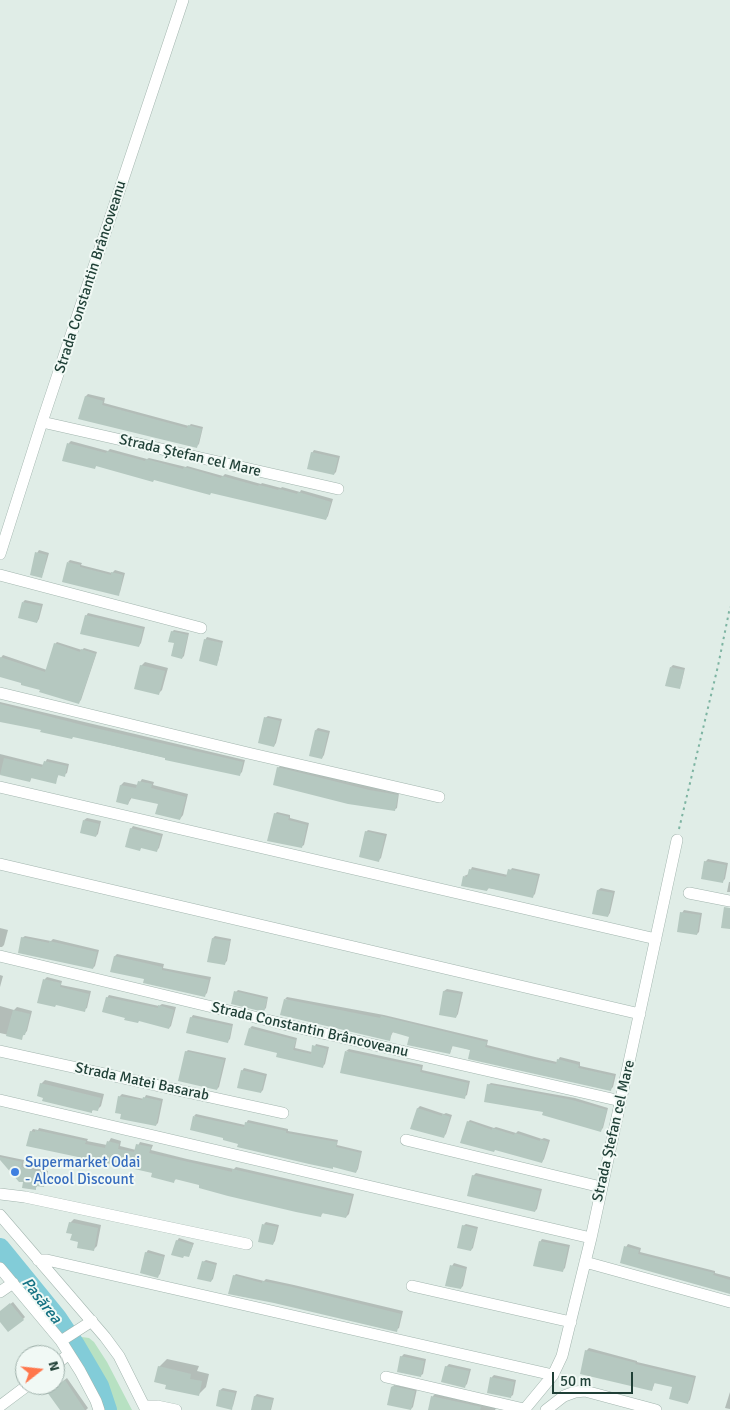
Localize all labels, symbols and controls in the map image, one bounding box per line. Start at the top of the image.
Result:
street label: Strada Constantin Brâncoveanu [51,178,131,376]
street label: Strada Ștefan cel Mare [117,431,263,481]
street label: Strada Constantin Brâncoveanu [210,999,410,1061]
street label: Strada Ștefan cel Mare [589,1058,639,1204]
street label: Strada Matei Basarab [73,1059,211,1105]
place label: Supermarket Odai - Alcool Discount [25,1154,140,1189]
marker: Supermarket Odai - Alcool Discount [9,1166,21,1178]
water label: Pasărea [17,1274,65,1328]
north arrow [15,1345,65,1395]
text: N [44,1359,63,1373]
scale bar [555,1362,636,1394]
text: 50 m [560,1372,591,1390]

